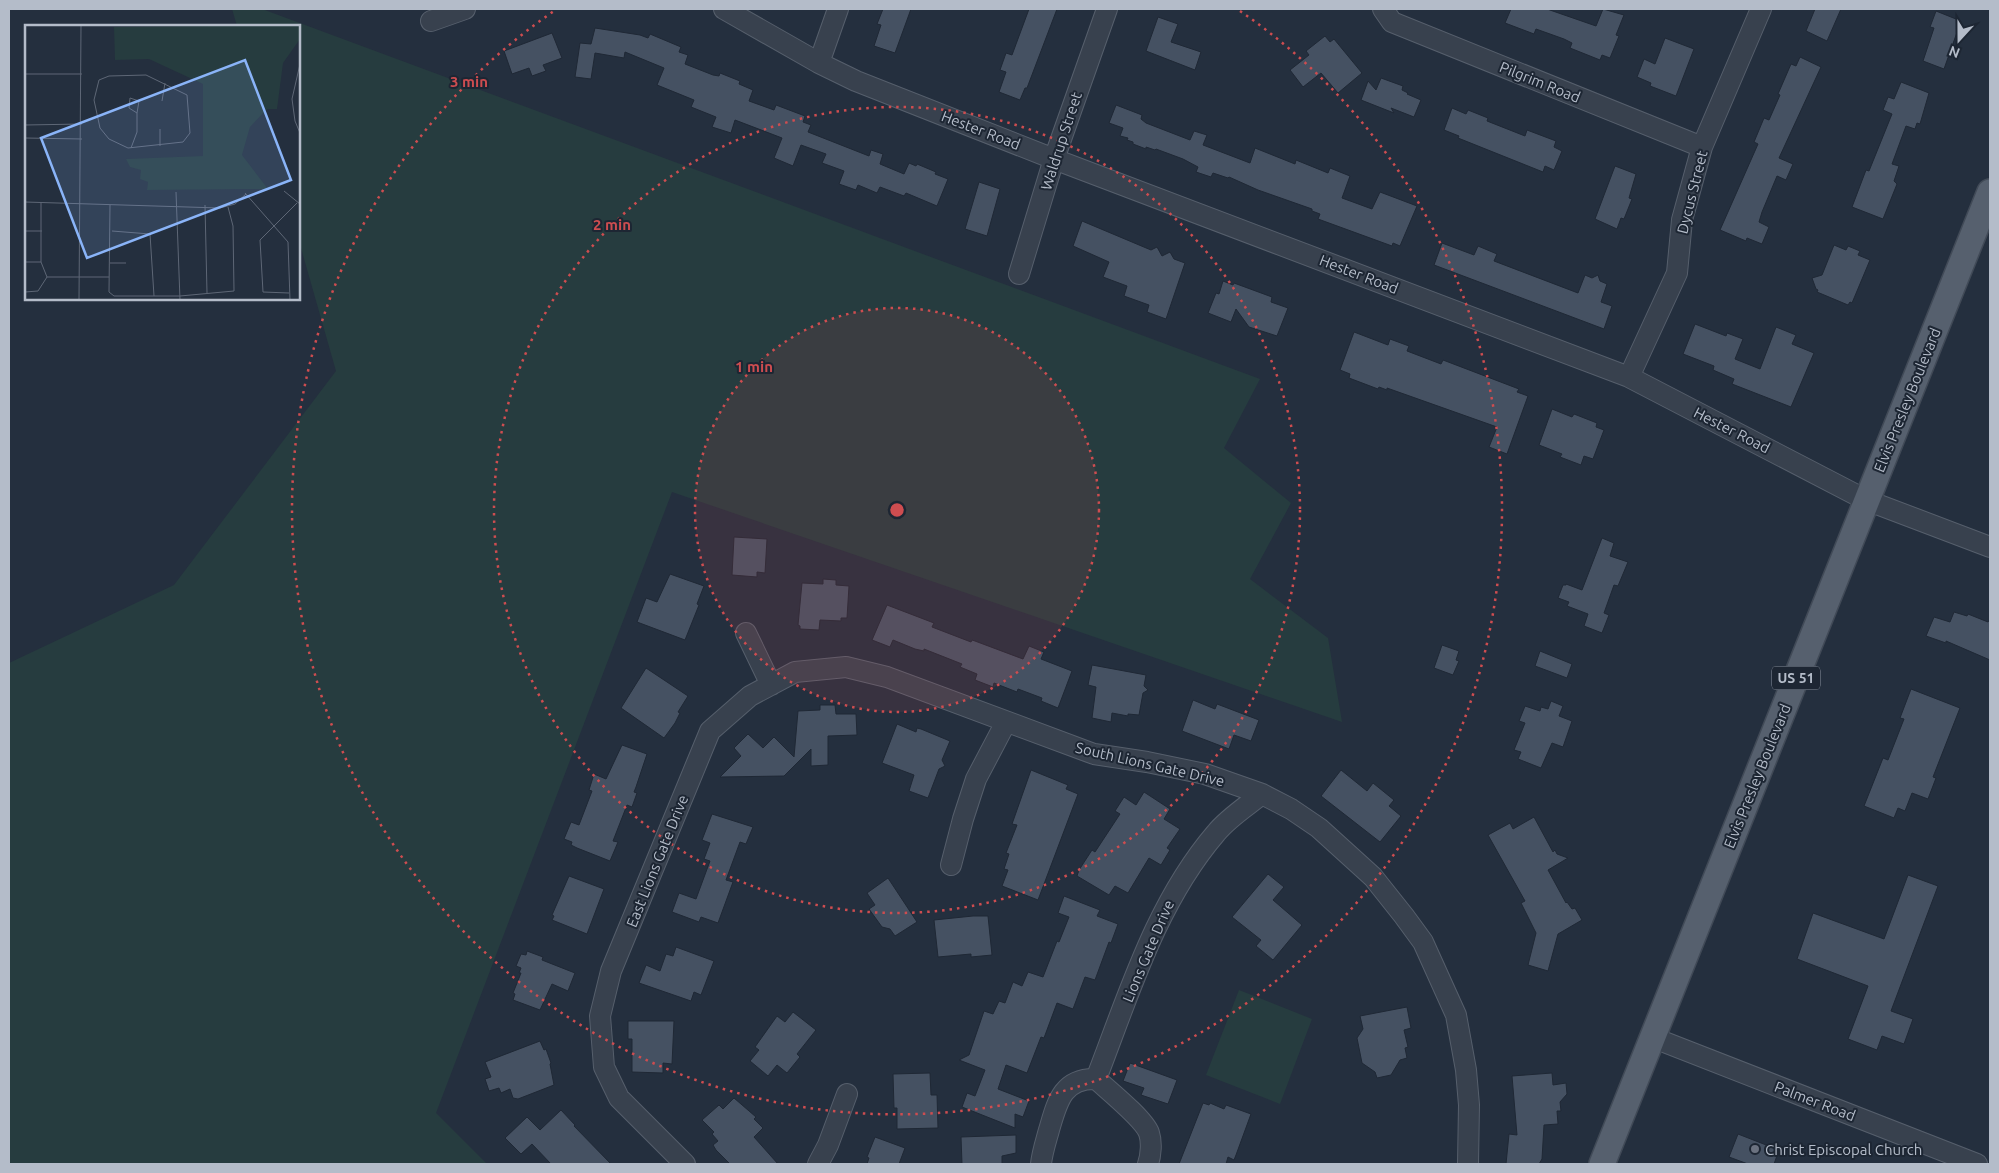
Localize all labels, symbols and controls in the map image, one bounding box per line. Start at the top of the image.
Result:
north arrow [1934,15,1984,65]
inset map [25,25,300,300]
text: N [1947,43,1962,61]
street label: Pilgrim Road [1497,58,1583,106]
text: 3 min [450,73,488,90]
street label: Waldrup Street [1037,90,1085,192]
street label: Hester Road [939,107,1023,153]
street label: Dycus Street [1673,149,1711,235]
text: 2 min [593,216,631,233]
street label: Hester Road [1317,251,1401,297]
street label: Elvis Presley Boulevard [1870,325,1944,475]
text: 1 min [735,358,773,375]
street label: Hester Road [1691,404,1773,456]
centre of rings [888,501,906,519]
road number: US 51 [1772,666,1820,690]
street label: Elvis Presley Boulevard [1720,701,1794,851]
street label: South Lions Gate Drive [1074,739,1226,789]
street label: East Lions Gate Drive [623,792,691,930]
street label: Lions Gate Drive [1119,897,1177,1005]
street label: Palmer Road [1772,1078,1858,1124]
place label: Christ Episcopal Church [1765,1141,1922,1158]
marker: Christ Episcopal Church [1749,1143,1761,1155]

